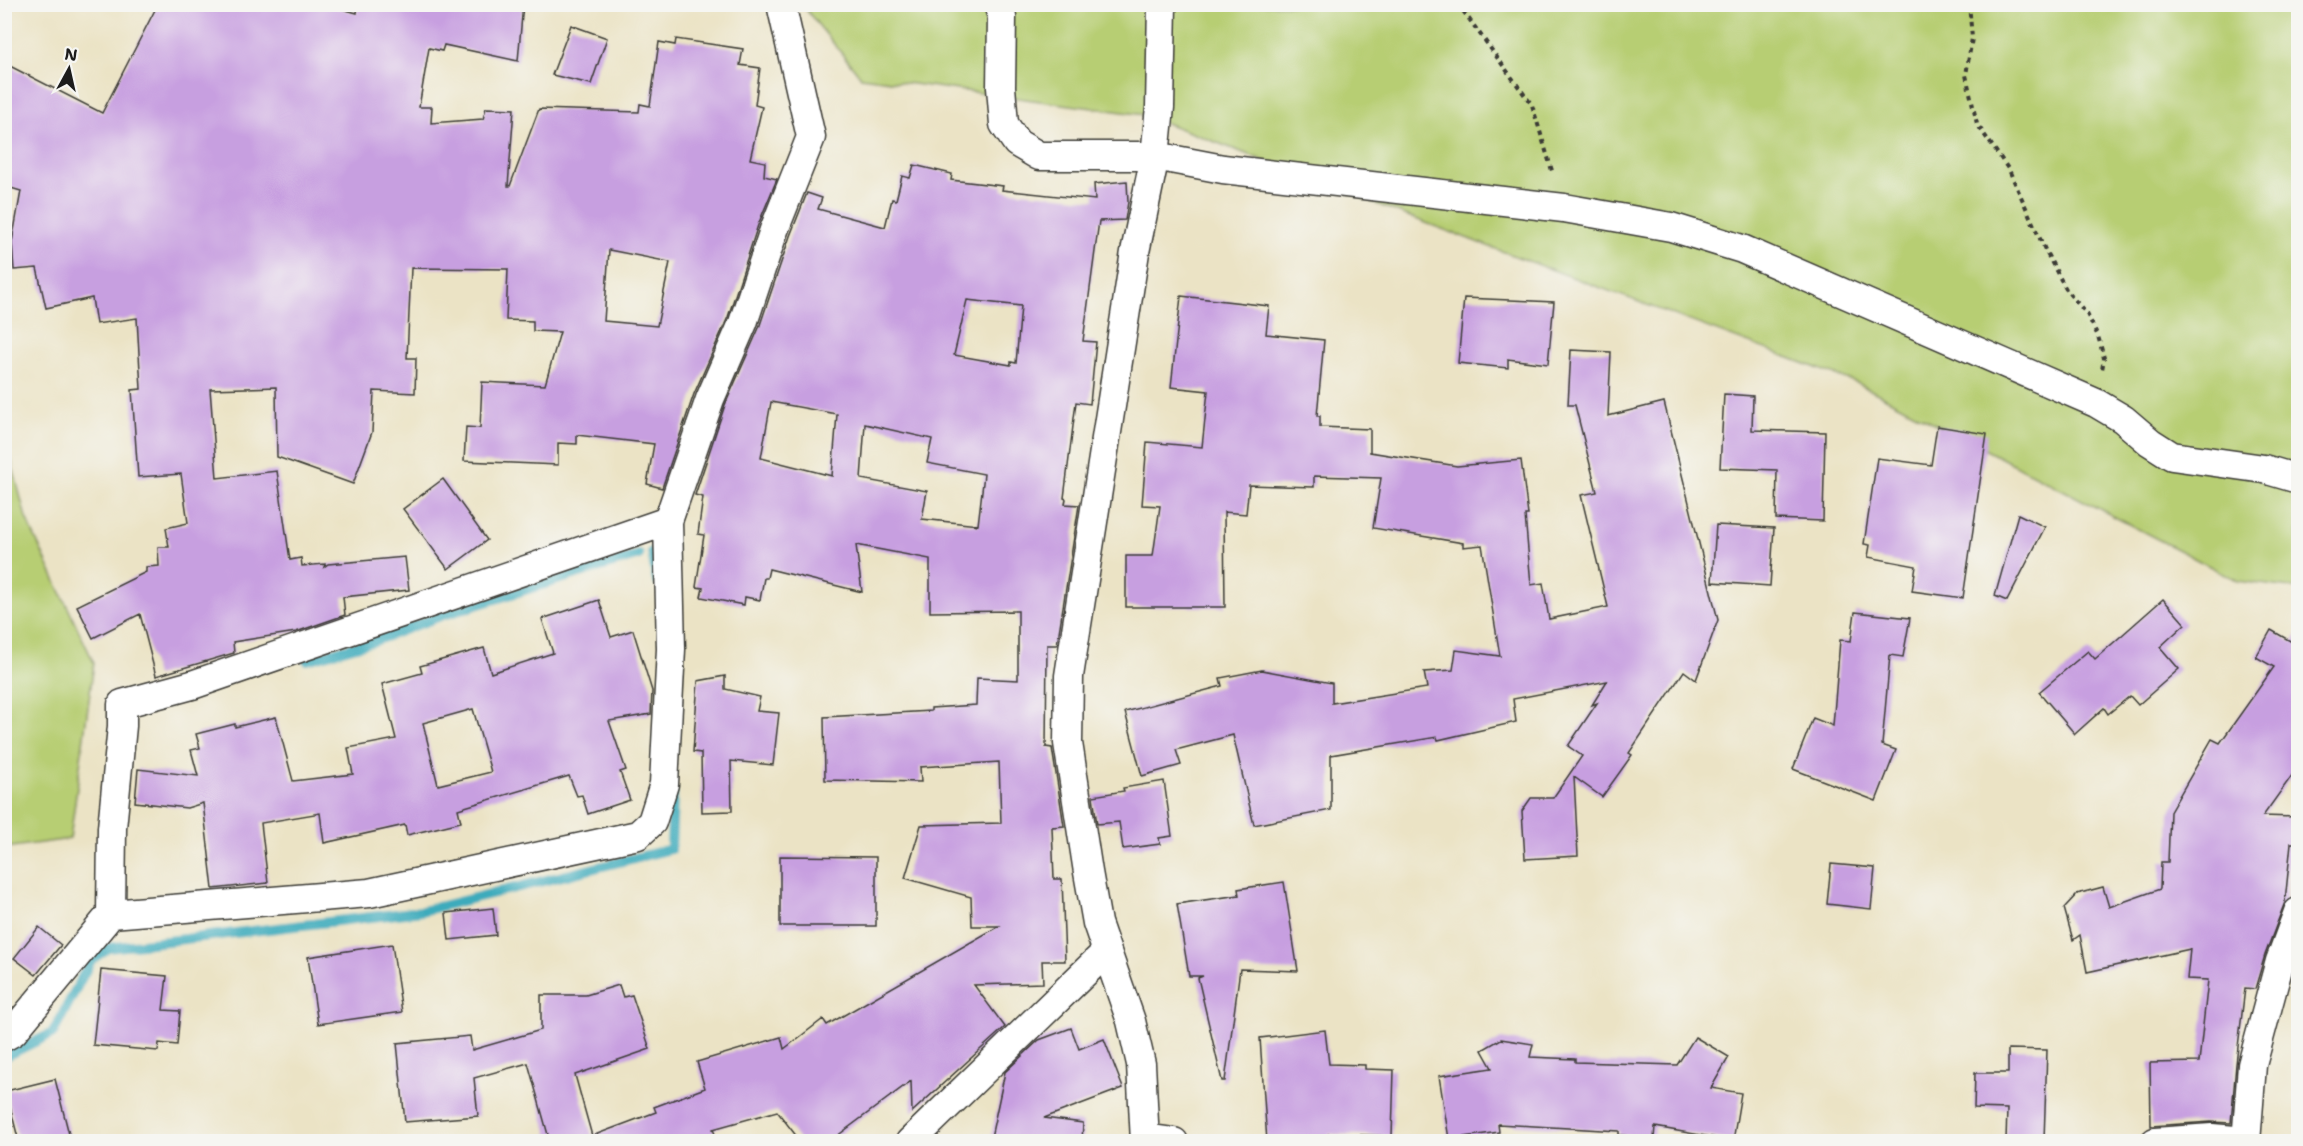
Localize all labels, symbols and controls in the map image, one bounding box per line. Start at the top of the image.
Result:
north arrow [39,39,99,99]
text: N [63,43,79,66]

